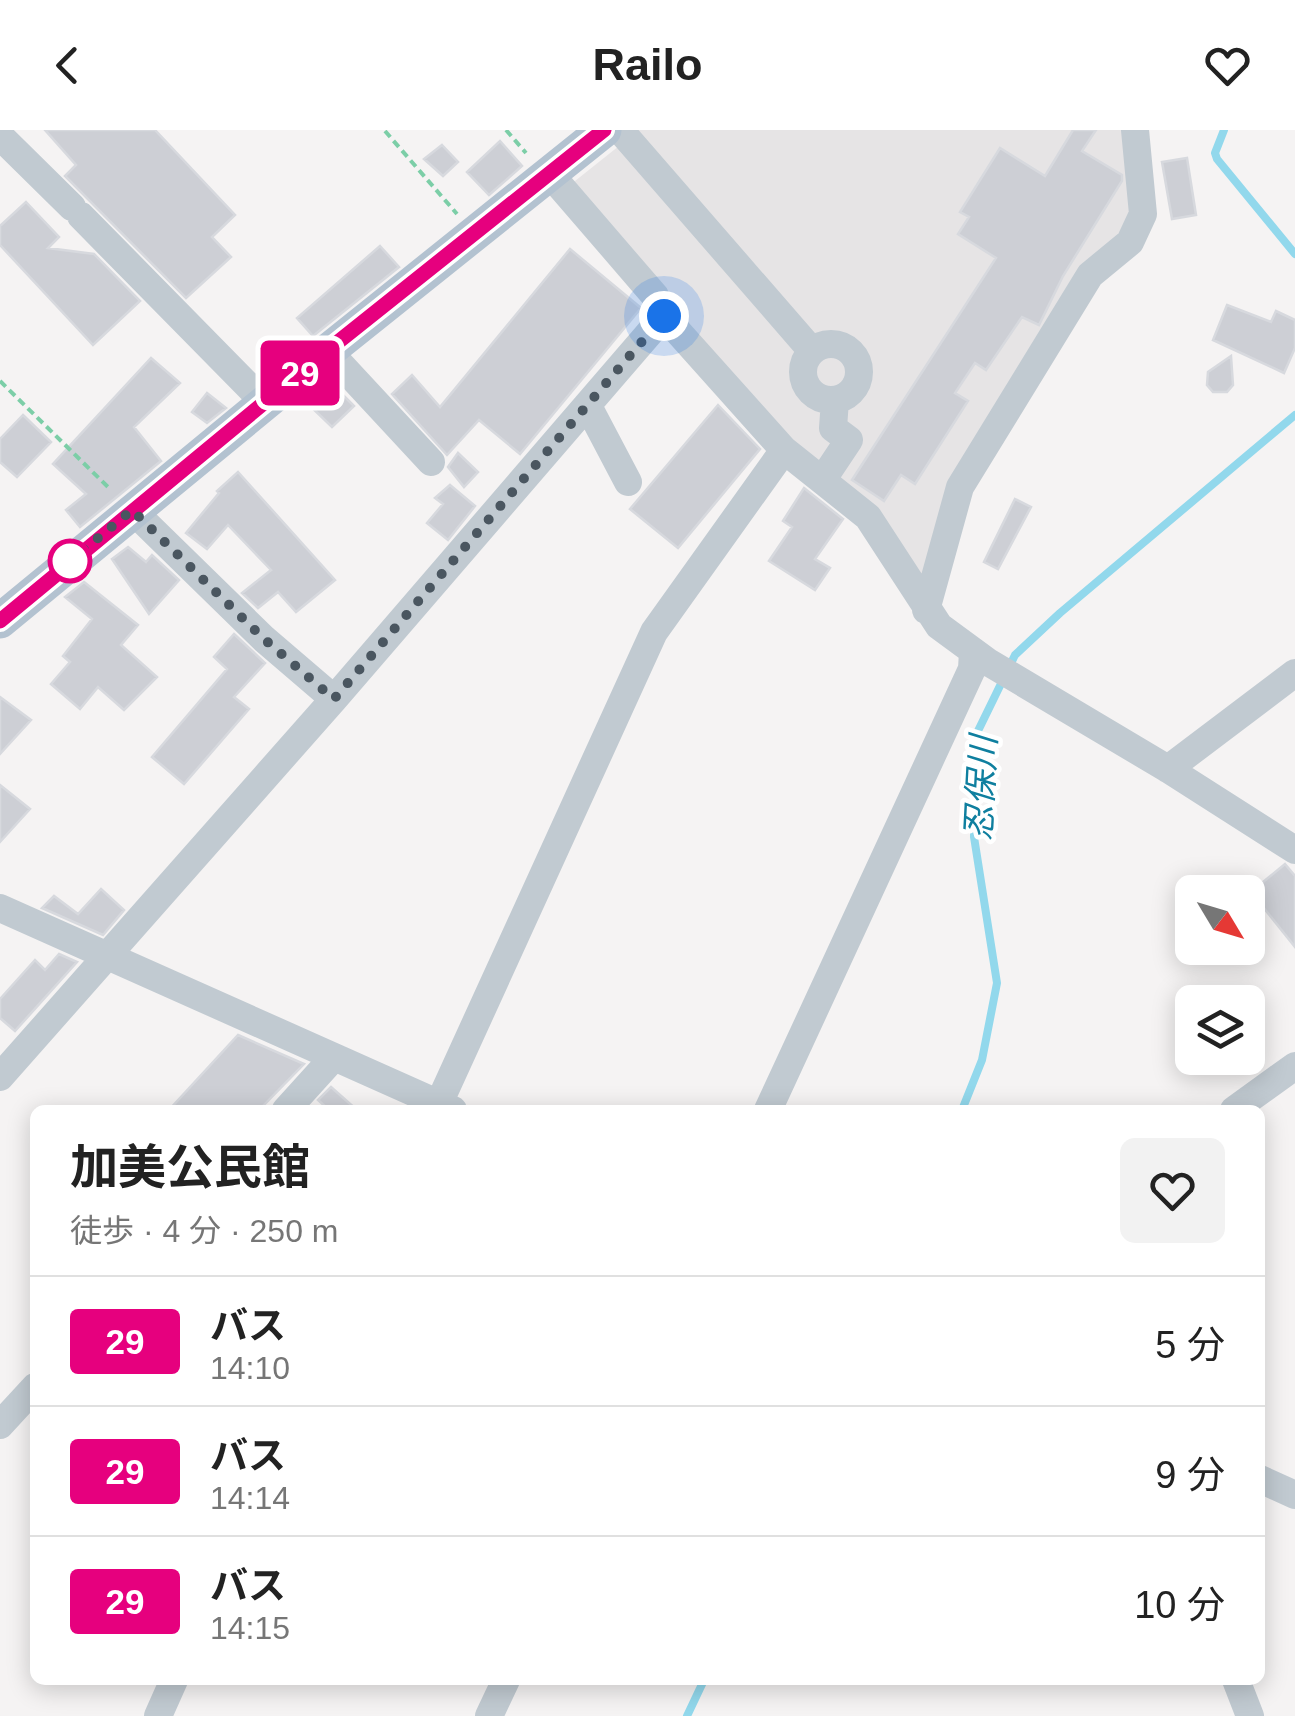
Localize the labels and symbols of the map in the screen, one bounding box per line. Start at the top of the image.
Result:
your location [639,291,689,341]
line badge: 29 [255,340,345,406]
unlabelled marker [49,540,91,582]
water label: 忍保川 [958,731,1003,841]
north arrow [1175,875,1265,965]

